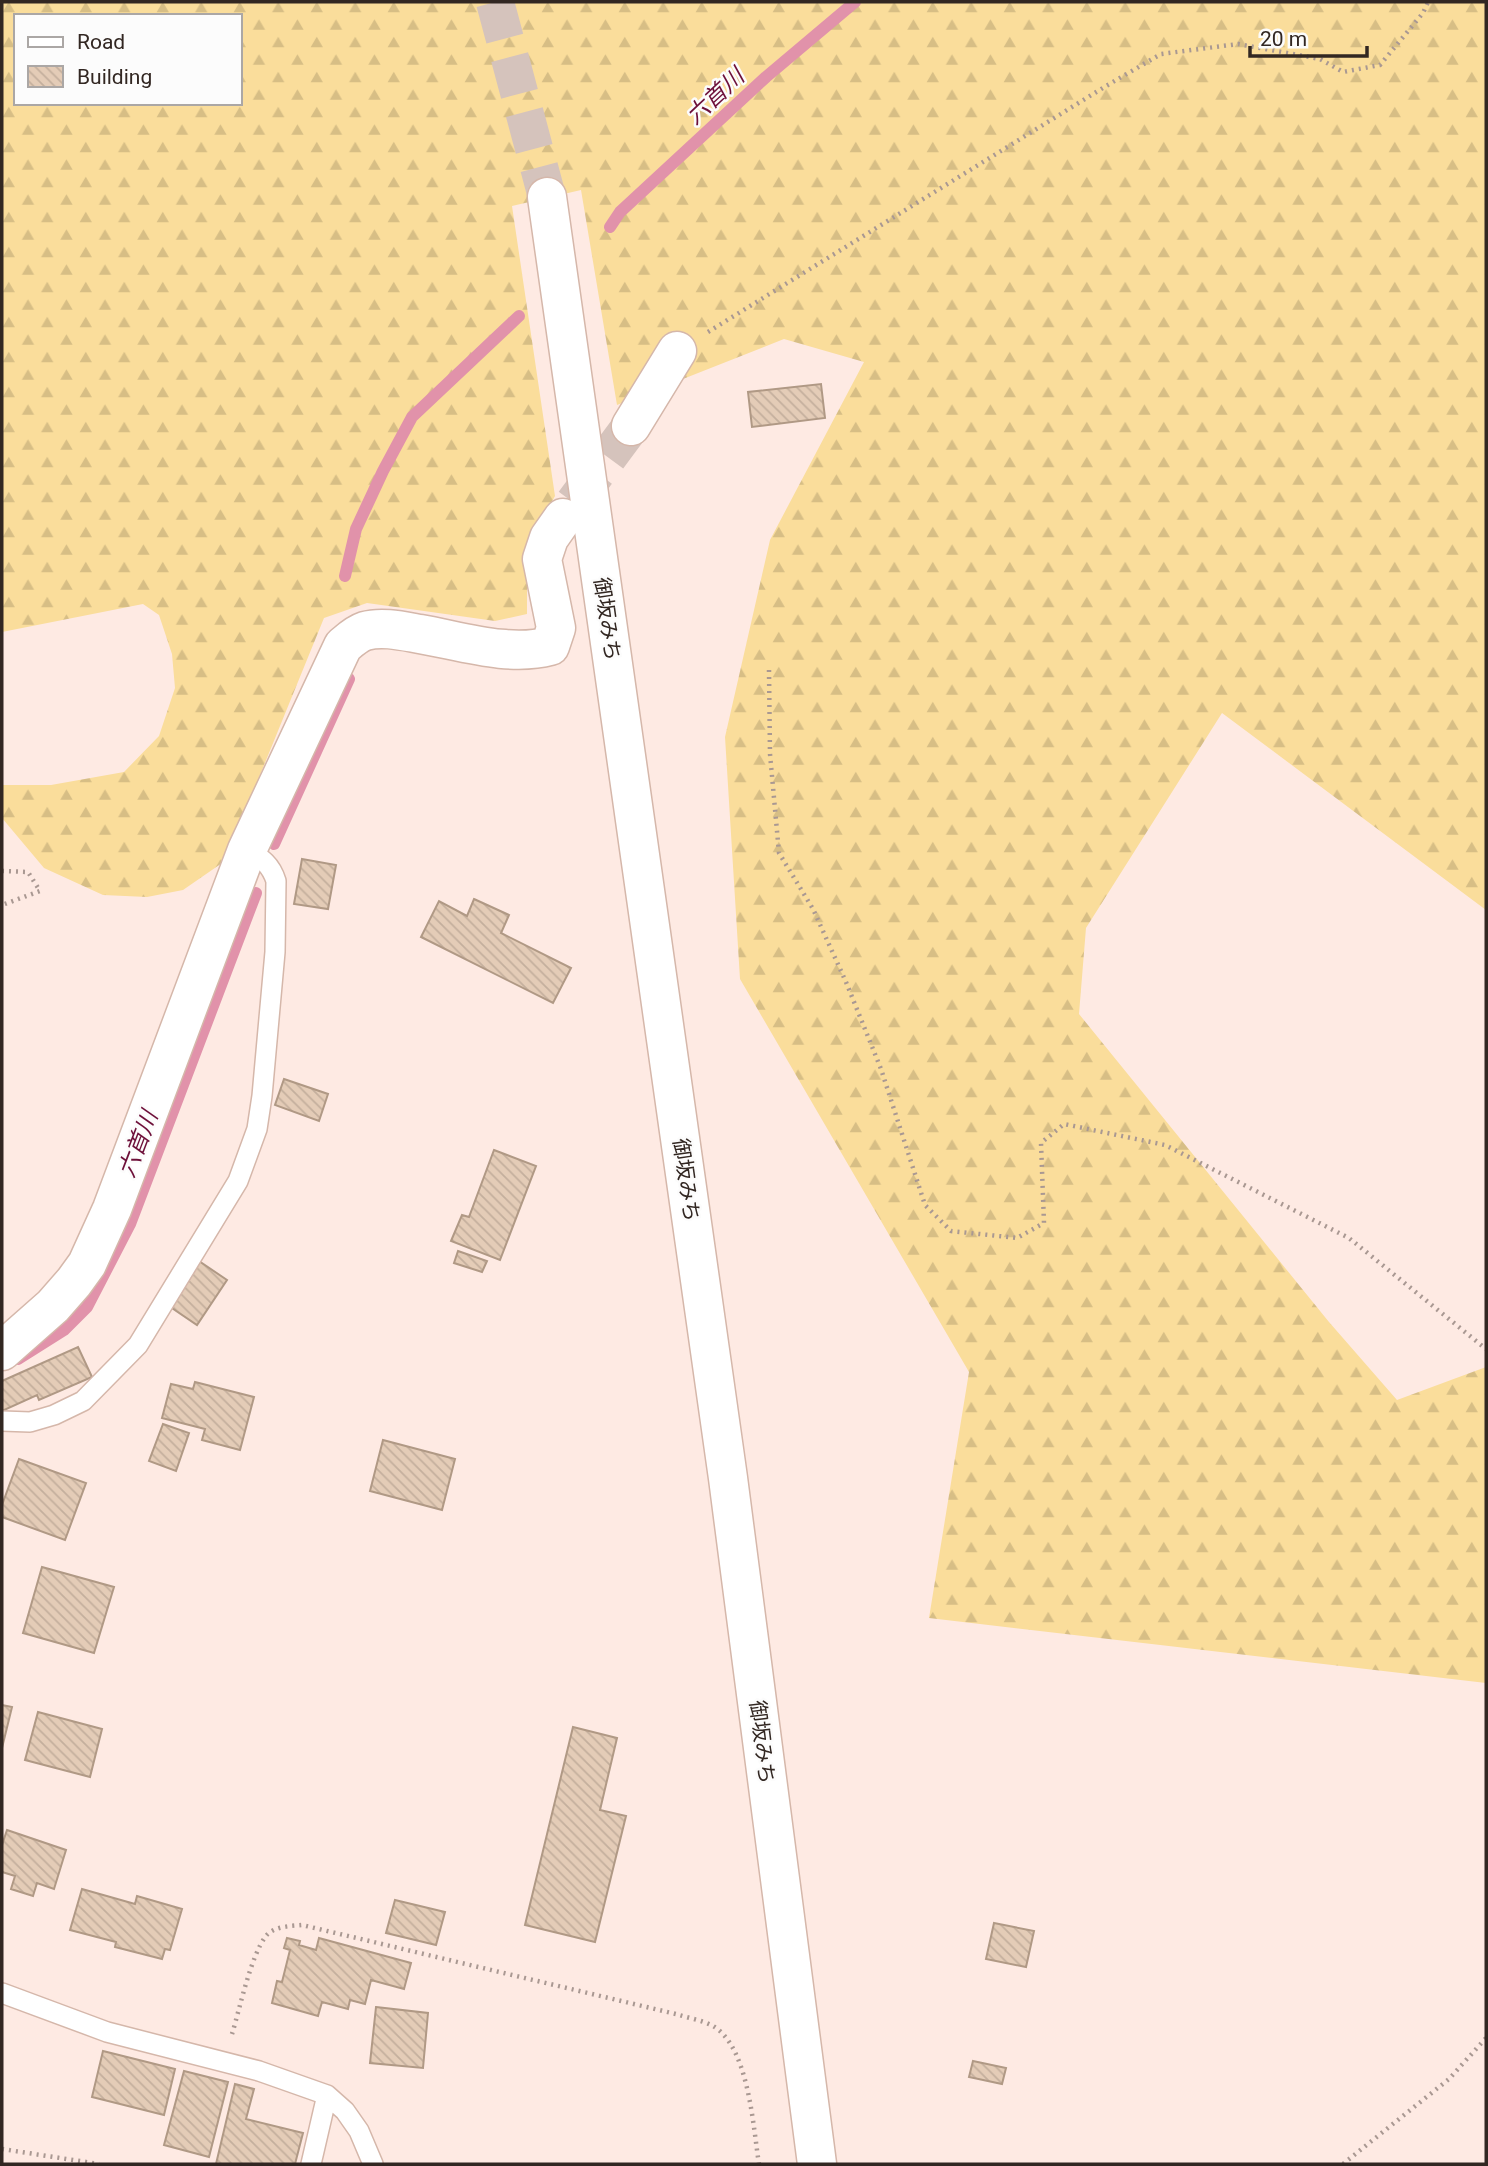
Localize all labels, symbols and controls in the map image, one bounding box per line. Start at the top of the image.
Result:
legend [14,14,242,105]
scale bar [1250,14,1367,58]
text: 20 m [1260,27,1307,51]
text: Road [77,30,125,54]
water label: 六首川 [681,61,752,130]
text: Building [77,65,152,89]
street label: 御坂みち [589,576,625,662]
water label: 六首川 [113,1104,165,1181]
street label: 御坂みち [668,1137,704,1223]
street label: 御坂みち [745,1699,779,1785]

